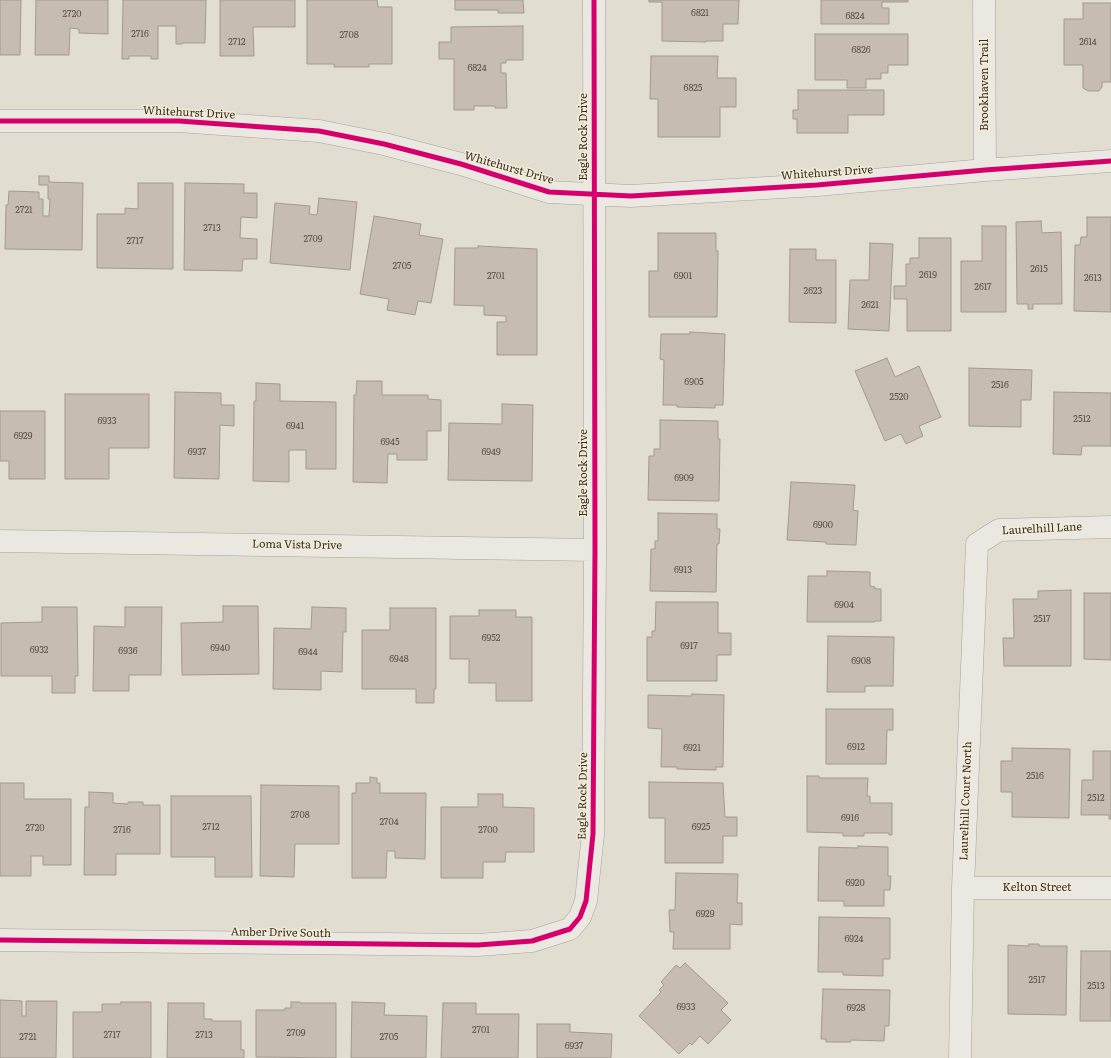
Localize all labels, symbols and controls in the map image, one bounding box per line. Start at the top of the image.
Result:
house number: 6821 [691,8,709,18]
house number: 2720 [63,9,81,19]
house number: 6824 [845,11,865,21]
house number: 2716 [131,29,149,39]
house number: 2708 [339,30,359,40]
house number: 2712 [228,37,246,47]
house number: 2614 [1079,37,1097,47]
street label: Brookhaven Trail [978,39,992,131]
house number: 6826 [851,45,871,55]
house number: 6824 [467,63,487,73]
house number: 6825 [684,83,702,93]
street label: Eagle Rock Drive [577,93,591,181]
street label: Whitehurst Drive [143,104,235,122]
street label: Whitehurst Drive [463,149,555,187]
street label: Whitehurst Drive [781,163,873,183]
house number: 2721 [15,205,33,215]
house number: 2713 [203,223,221,233]
house number: 2709 [304,234,322,244]
house number: 2717 [127,236,143,246]
house number: 2705 [393,261,411,271]
house number: 2615 [1030,264,1048,274]
house number: 2619 [919,270,937,280]
house number: 2701 [487,271,505,281]
house number: 6901 [674,271,692,281]
house number: 2613 [1084,273,1102,283]
house number: 2617 [974,282,992,292]
house number: 2623 [804,286,822,296]
house number: 2621 [861,300,879,310]
house number: 6905 [684,377,704,387]
house number: 2516 [991,380,1009,390]
house number: 2520 [890,392,908,402]
house number: 2512 [1073,414,1091,424]
house number: 6933 [97,416,117,426]
house number: 6941 [286,421,304,431]
street label: Eagle Rock Drive [577,429,591,517]
house number: 6929 [14,431,32,441]
house number: 6945 [380,437,400,447]
house number: 6937 [188,447,206,457]
house number: 6949 [481,447,501,457]
house number: 6909 [674,473,694,483]
house number: 6900 [813,520,833,530]
street label: Laurelhill Lane [1002,520,1082,538]
street label: Loma Vista Drive [252,538,342,552]
house number: 6913 [674,565,692,575]
house number: 6904 [834,600,854,610]
house number: 2517 [1033,614,1051,624]
house number: 6952 [482,633,500,643]
house number: 6917 [680,641,698,651]
house number: 6940 [210,643,230,653]
house number: 6932 [30,645,48,655]
house number: 6936 [118,646,138,656]
house number: 6944 [298,647,318,657]
house number: 6948 [389,654,409,664]
house number: 6908 [851,656,871,666]
street label: Laurelhill Court North [957,741,975,861]
house number: 6912 [847,742,865,752]
house number: 6921 [683,743,701,753]
street label: Eagle Rock Drive [576,752,590,840]
house number: 2516 [1026,771,1044,781]
house number: 2512 [1087,793,1105,803]
house number: 2708 [290,810,310,820]
house number: 6916 [841,813,859,823]
house number: 2704 [379,817,399,827]
house number: 2712 [202,822,220,832]
house number: 6925 [692,822,710,832]
house number: 2720 [26,823,44,833]
house number: 2716 [113,825,131,835]
house number: 2700 [478,825,498,835]
house number: 6920 [845,878,865,888]
street label: Kelton Street [1003,881,1071,895]
house number: 6929 [696,909,714,919]
street label: Amber Drive South [231,926,331,940]
house number: 6924 [845,934,863,944]
house number: 2517 [1028,975,1046,985]
house number: 2513 [1087,981,1105,991]
house number: 6933 [676,1002,696,1012]
house number: 6928 [847,1003,865,1013]
house number: 2701 [472,1025,490,1035]
house number: 2709 [287,1028,305,1038]
house number: 2717 [104,1030,120,1040]
house number: 2713 [195,1030,213,1040]
house number: 2721 [19,1032,37,1042]
house number: 2705 [380,1032,398,1042]
house number: 6937 [565,1041,583,1051]

